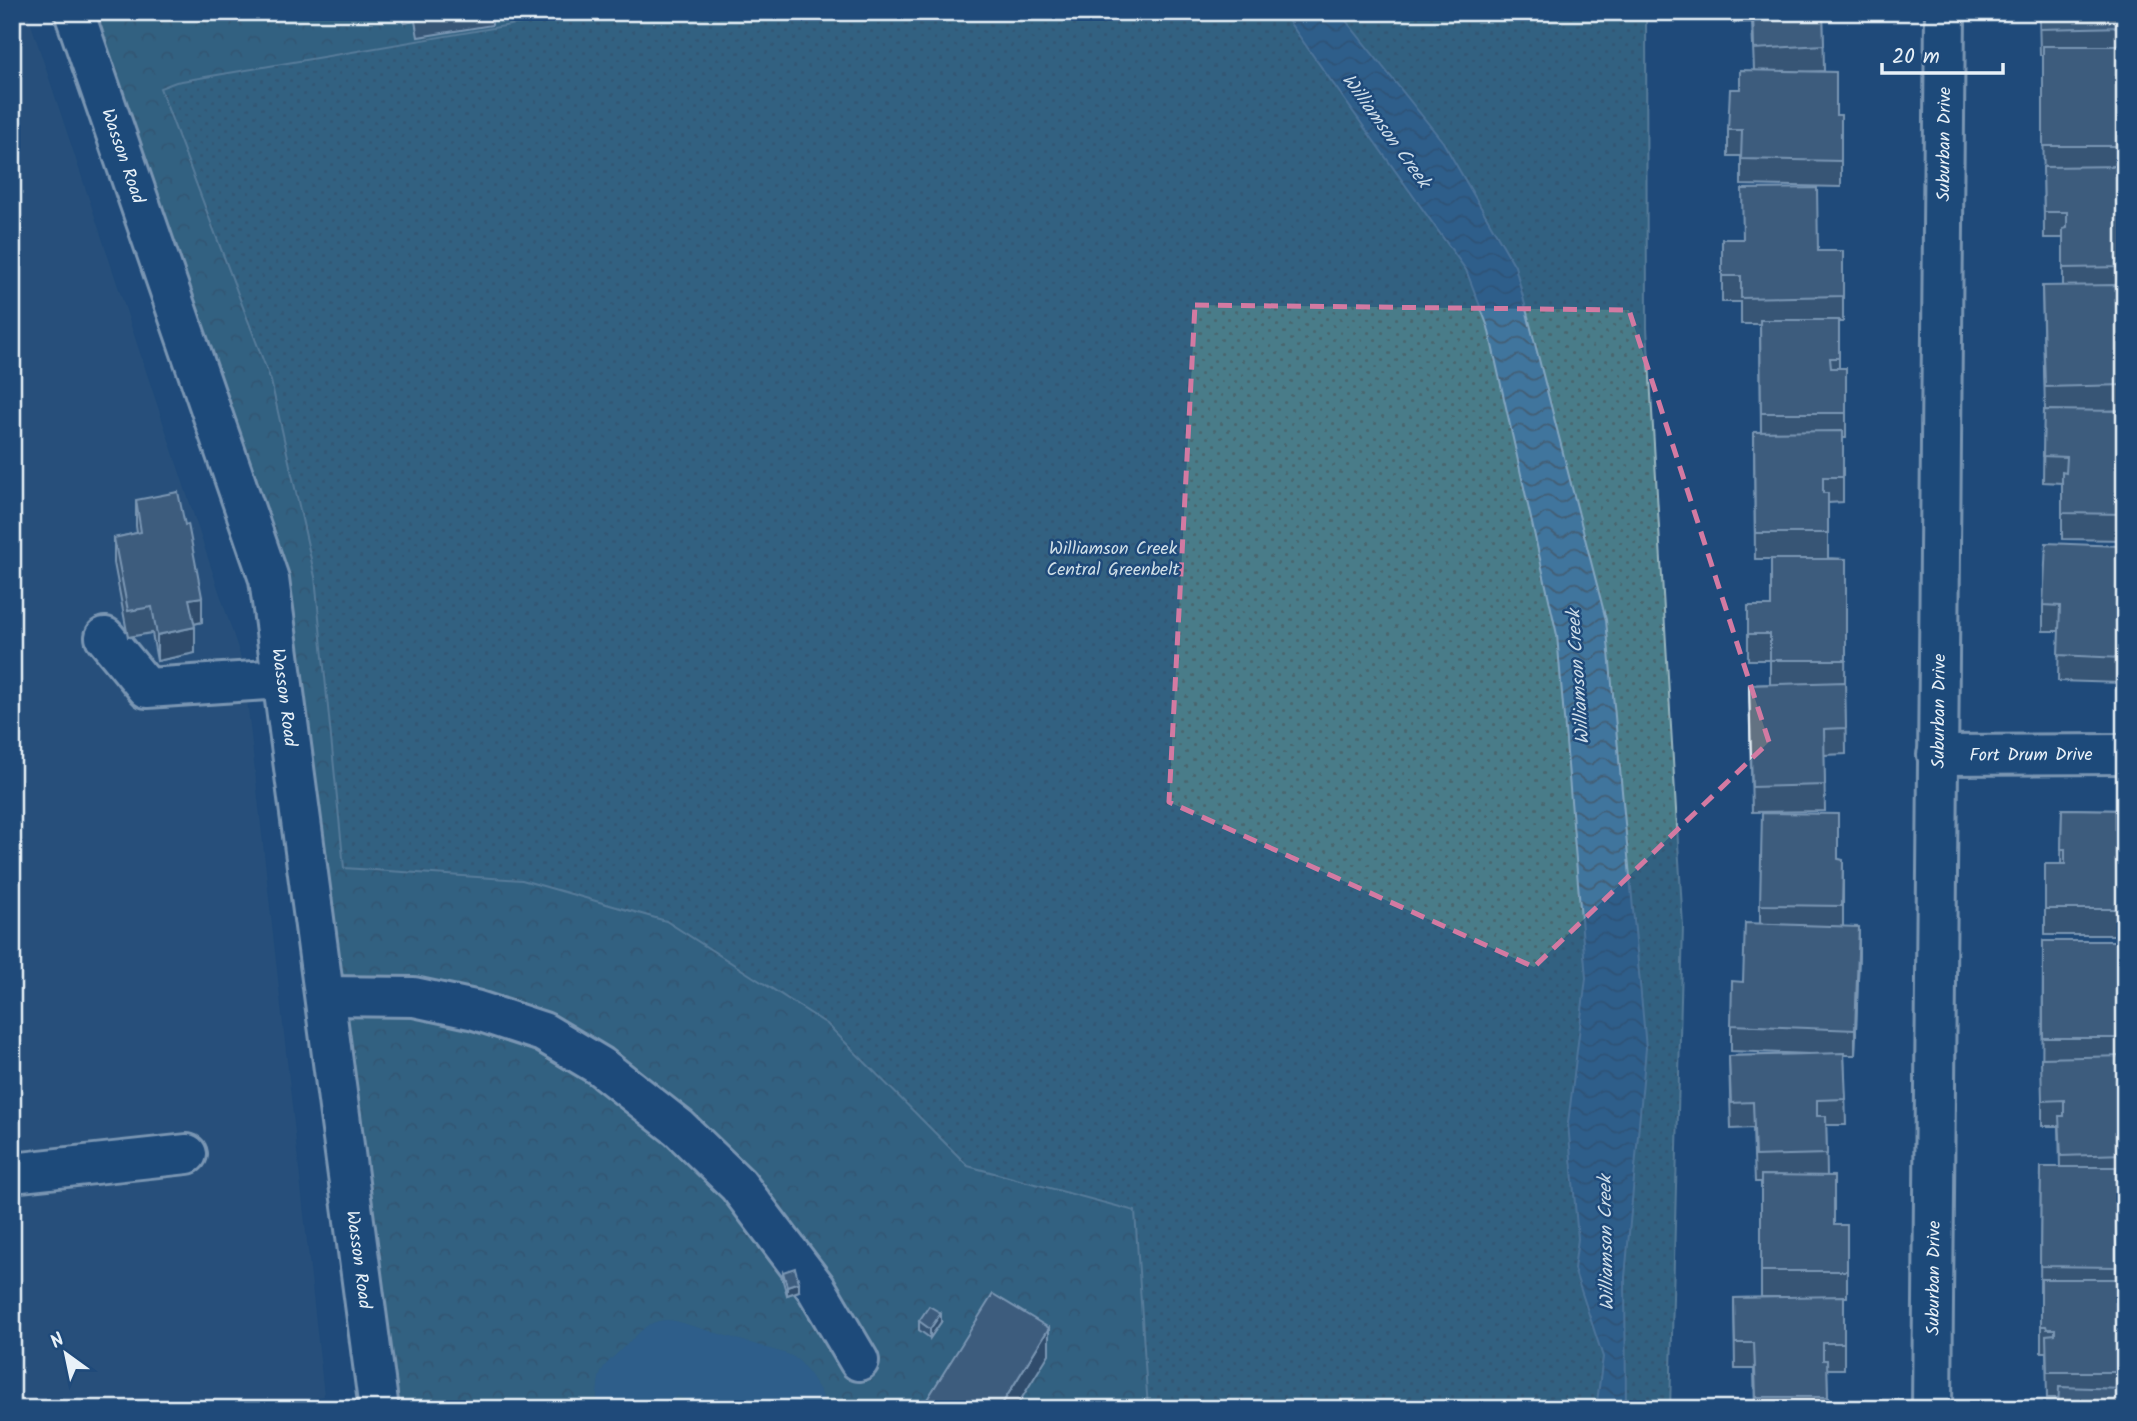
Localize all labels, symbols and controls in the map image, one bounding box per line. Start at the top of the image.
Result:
scale bar [1882,32,2002,76]
text: 20 m [1892,41,1940,74]
water label: Williamson Creek [1333,68,1439,197]
street label: Suburban Drive [1930,87,1960,202]
street label: Wasson Road [92,105,152,209]
park label: Williamson Creek Central Greenbelt [1046,535,1181,585]
water label: Williamson Creek [1559,605,1599,745]
street label: Wasson Road [262,647,304,750]
street label: Suburban Drive [1925,654,1955,769]
street label: Fort Drum Drive [1969,741,2093,771]
water label: Williamson Creek [1591,1172,1623,1311]
street label: Wasson Road [337,1209,379,1312]
street label: Suburban Drive [1920,1221,1950,1335]
north arrow [32,1320,102,1390]
text: N [45,1326,71,1357]

